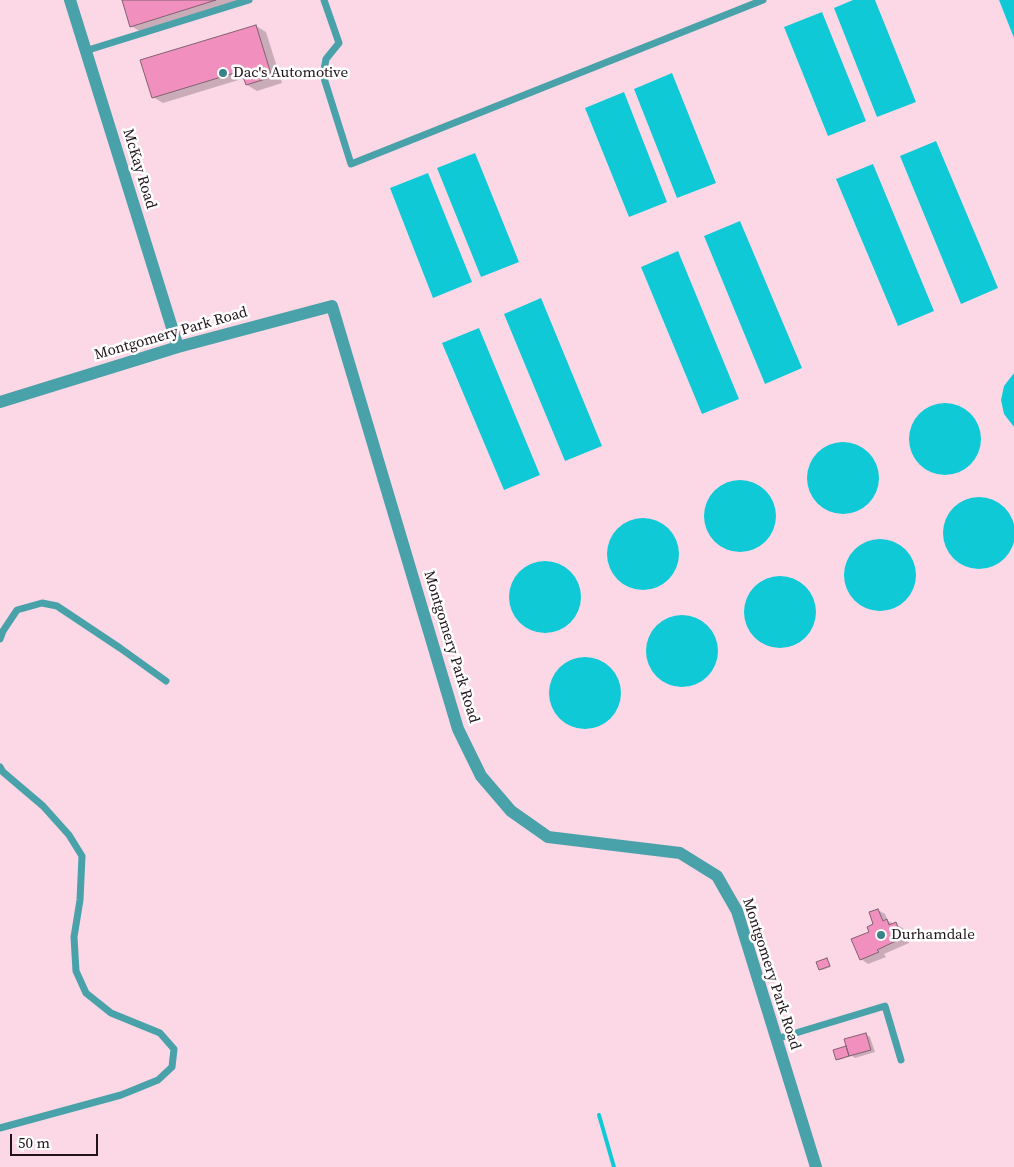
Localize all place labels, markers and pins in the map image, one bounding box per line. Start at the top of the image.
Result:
place label: Dac's Automotive [233,64,348,82]
marker: Dac's Automotive [217,67,229,79]
place label: Durhamdale [891,926,975,944]
marker: Durhamdale [875,929,887,941]

